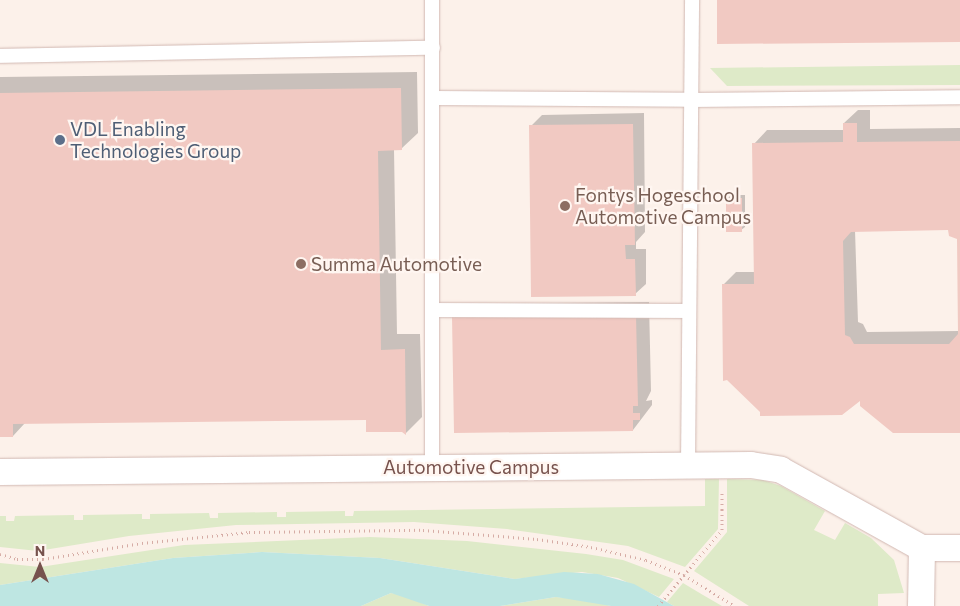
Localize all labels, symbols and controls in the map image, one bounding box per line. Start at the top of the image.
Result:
place label: VDL Enabling Technologies Group [70,118,241,162]
marker: VDL Enabling Technologies Group [54,134,66,146]
place label: Fontys Hogeschool Automotive Campus [575,184,751,228]
marker: Fontys Hogeschool Automotive Campus [559,200,571,212]
place label: Summa Automotive [311,253,482,275]
marker: Summa Automotive [295,258,307,270]
street label: Automotive Campus [383,456,559,478]
north arrow [15,541,65,591]
text: N [35,542,45,559]

